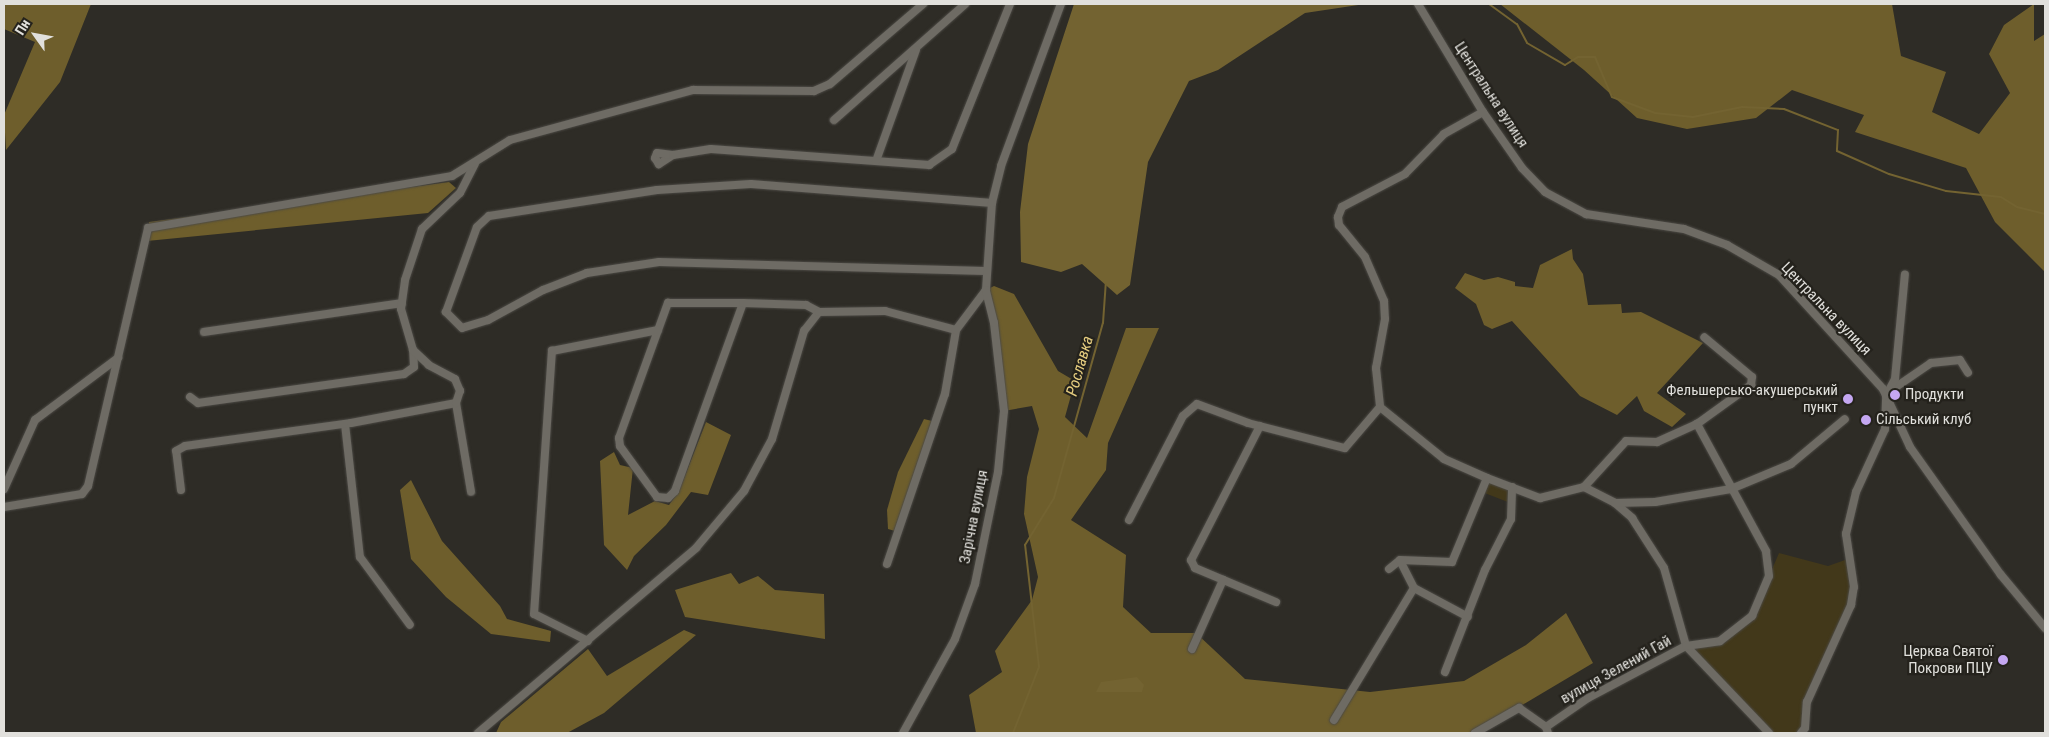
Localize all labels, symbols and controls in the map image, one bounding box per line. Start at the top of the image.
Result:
north arrow [10,10,60,60]
text: Пн [11,16,33,38]
street label: Центральна вулиця [1450,39,1532,151]
street label: Центральна вулиця [1777,259,1875,359]
water label: Рославка [1062,334,1098,398]
place label: Фельшерсько-акушерський пункт [1666,381,1838,416]
place label: Продукти [1905,386,1964,404]
marker: Продукти [1889,389,1901,401]
marker: Фельшерсько-акушерський пункт [1842,393,1854,405]
place label: Сільський клуб [1876,411,1971,429]
marker: Сільський клуб [1860,414,1872,426]
street label: Зарічна вулиця [956,469,992,565]
street label: вулиця Зелений Гай [1558,632,1674,708]
place label: Церква Святої Покрови ПЦУ [1903,642,1993,677]
marker: Церква Святої Покрови ПЦУ [1997,654,2009,666]

